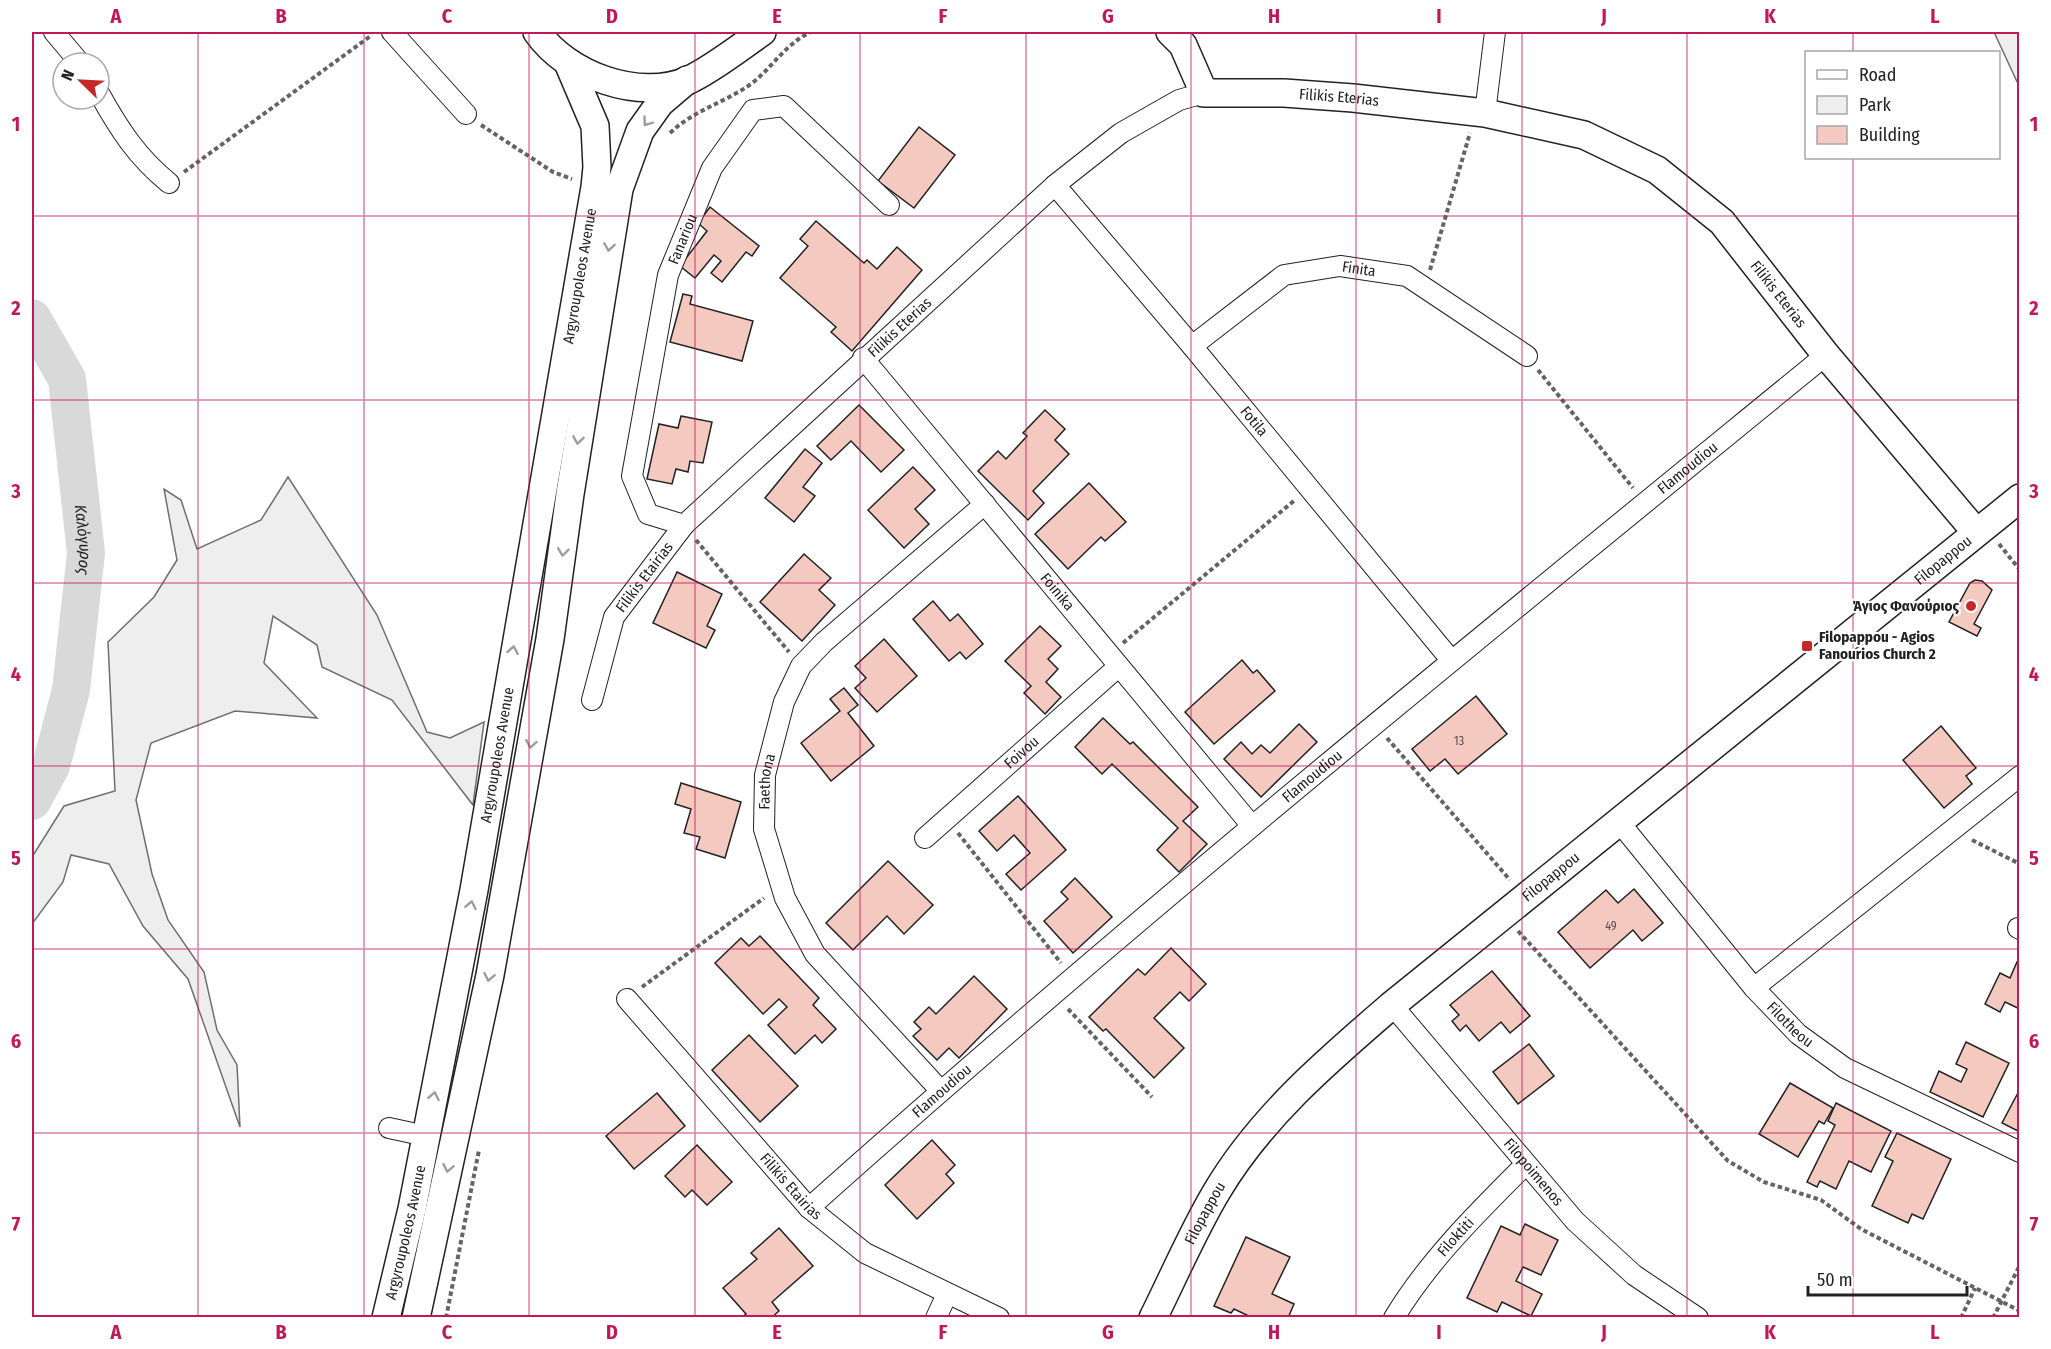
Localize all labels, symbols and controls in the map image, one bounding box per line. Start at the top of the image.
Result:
text: A [110,4,123,28]
text: B [275,4,287,28]
text: C [442,4,453,28]
text: D [606,4,618,28]
text: E [772,4,782,28]
text: F [939,4,948,28]
text: G [1102,4,1114,28]
text: H [1268,4,1280,28]
text: I [1436,4,1442,28]
text: J [1600,4,1607,28]
text: K [1764,4,1776,28]
text: L [1930,4,1940,28]
north arrow [51,51,111,111]
legend [1805,51,2000,159]
text: Road [1859,64,1896,86]
text: N [57,67,78,83]
street label: Filikis Eterias [1299,85,1380,110]
text: Park [1859,94,1892,116]
text: 1 [12,112,20,136]
text: 1 [2030,112,2038,136]
one-way arrow [643,115,654,126]
text: Building [1859,124,1920,146]
street label: Argyroupoleos Avenue [559,207,600,345]
street label: Fanariou [664,211,701,267]
one-way arrow [604,242,616,252]
street label: Finita [1341,257,1377,280]
street label: Filikis Eterias [1747,257,1810,331]
street label: Filikis Eterias [864,294,935,361]
text: 2 [10,296,21,320]
text: 2 [2028,296,2039,320]
street label: Fotila [1236,402,1272,440]
one-way arrow [573,435,585,444]
street label: Flamoudiou [1654,438,1721,498]
text: 3 [10,479,21,503]
text: 3 [2028,479,2039,503]
water label: Καλόγυρος [71,504,96,577]
street label: Filopappou [1911,532,1975,589]
street label: Filikis Etairias [612,538,677,616]
one-way arrow [557,547,570,556]
street label: Foinika [1036,569,1078,614]
place label: Άγιος Φανούριος [1852,597,1959,615]
marker: Άγιος Φανούριος [1964,599,1978,613]
place label: Filopappou - Agios Fanourios Church 2 [1819,628,1936,663]
marker: Filopappou - Agios Fanourios Church 2 [1800,639,1814,653]
one-way arrow [507,646,519,655]
text: 4 [11,662,21,686]
text: 4 [2029,662,2039,686]
street label: Argyroupoleos Avenue [477,686,518,824]
street label: Foivou [1001,732,1043,772]
house number: 13 [1454,734,1464,748]
one-way arrow [525,739,538,749]
street label: Flamoudiou [1278,746,1346,806]
street label: Faethona [755,752,779,810]
text: 5 [11,846,21,870]
text: 5 [2029,846,2039,870]
street label: Filopappou [1519,848,1583,905]
one-way arrow [464,900,477,910]
house number: 49 [1605,919,1617,933]
one-way arrow [483,972,496,982]
street label: Filotheou [1763,998,1817,1051]
text: 6 [11,1029,21,1053]
text: 6 [2029,1029,2039,1053]
street label: Flamoudiou [908,1060,975,1122]
one-way arrow [427,1092,440,1102]
street label: Filopoimenos [1500,1135,1567,1209]
street label: Filikis Etairias [756,1149,825,1224]
street label: Argyroupoleos Avenue [382,1163,429,1301]
one-way arrow [442,1163,455,1173]
street label: Filopappou [1181,1179,1229,1247]
text: 7 [12,1212,21,1236]
text: 7 [2030,1212,2039,1236]
street label: Filoktiti [1434,1214,1478,1260]
scale bar [1808,1259,1967,1297]
text: 50 m [1817,1269,1853,1291]
text: A [110,1320,123,1344]
text: B [275,1320,287,1344]
text: C [442,1320,453,1344]
text: D [606,1320,618,1344]
text: E [772,1320,782,1344]
text: F [939,1320,948,1344]
text: G [1102,1320,1114,1344]
text: H [1268,1320,1280,1344]
text: I [1436,1320,1442,1344]
text: J [1600,1320,1607,1344]
text: K [1764,1320,1776,1344]
text: L [1930,1320,1940,1344]

